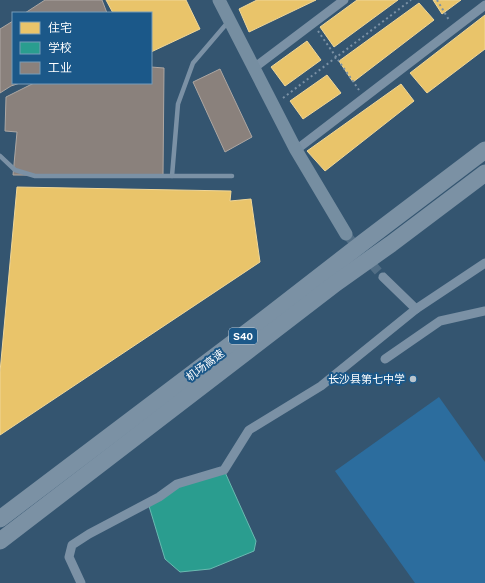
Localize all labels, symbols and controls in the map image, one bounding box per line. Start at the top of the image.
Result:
legend [12,12,152,84]
text: 住宅 [48,21,72,35]
text: 学校 [48,41,72,55]
text: 工业 [48,61,72,75]
road number: S40 [229,328,257,344]
street label: 机场高速 [184,347,226,383]
place label: 长沙县第七中学 [328,373,405,385]
marker: 长沙县第七中学 [408,374,418,384]

